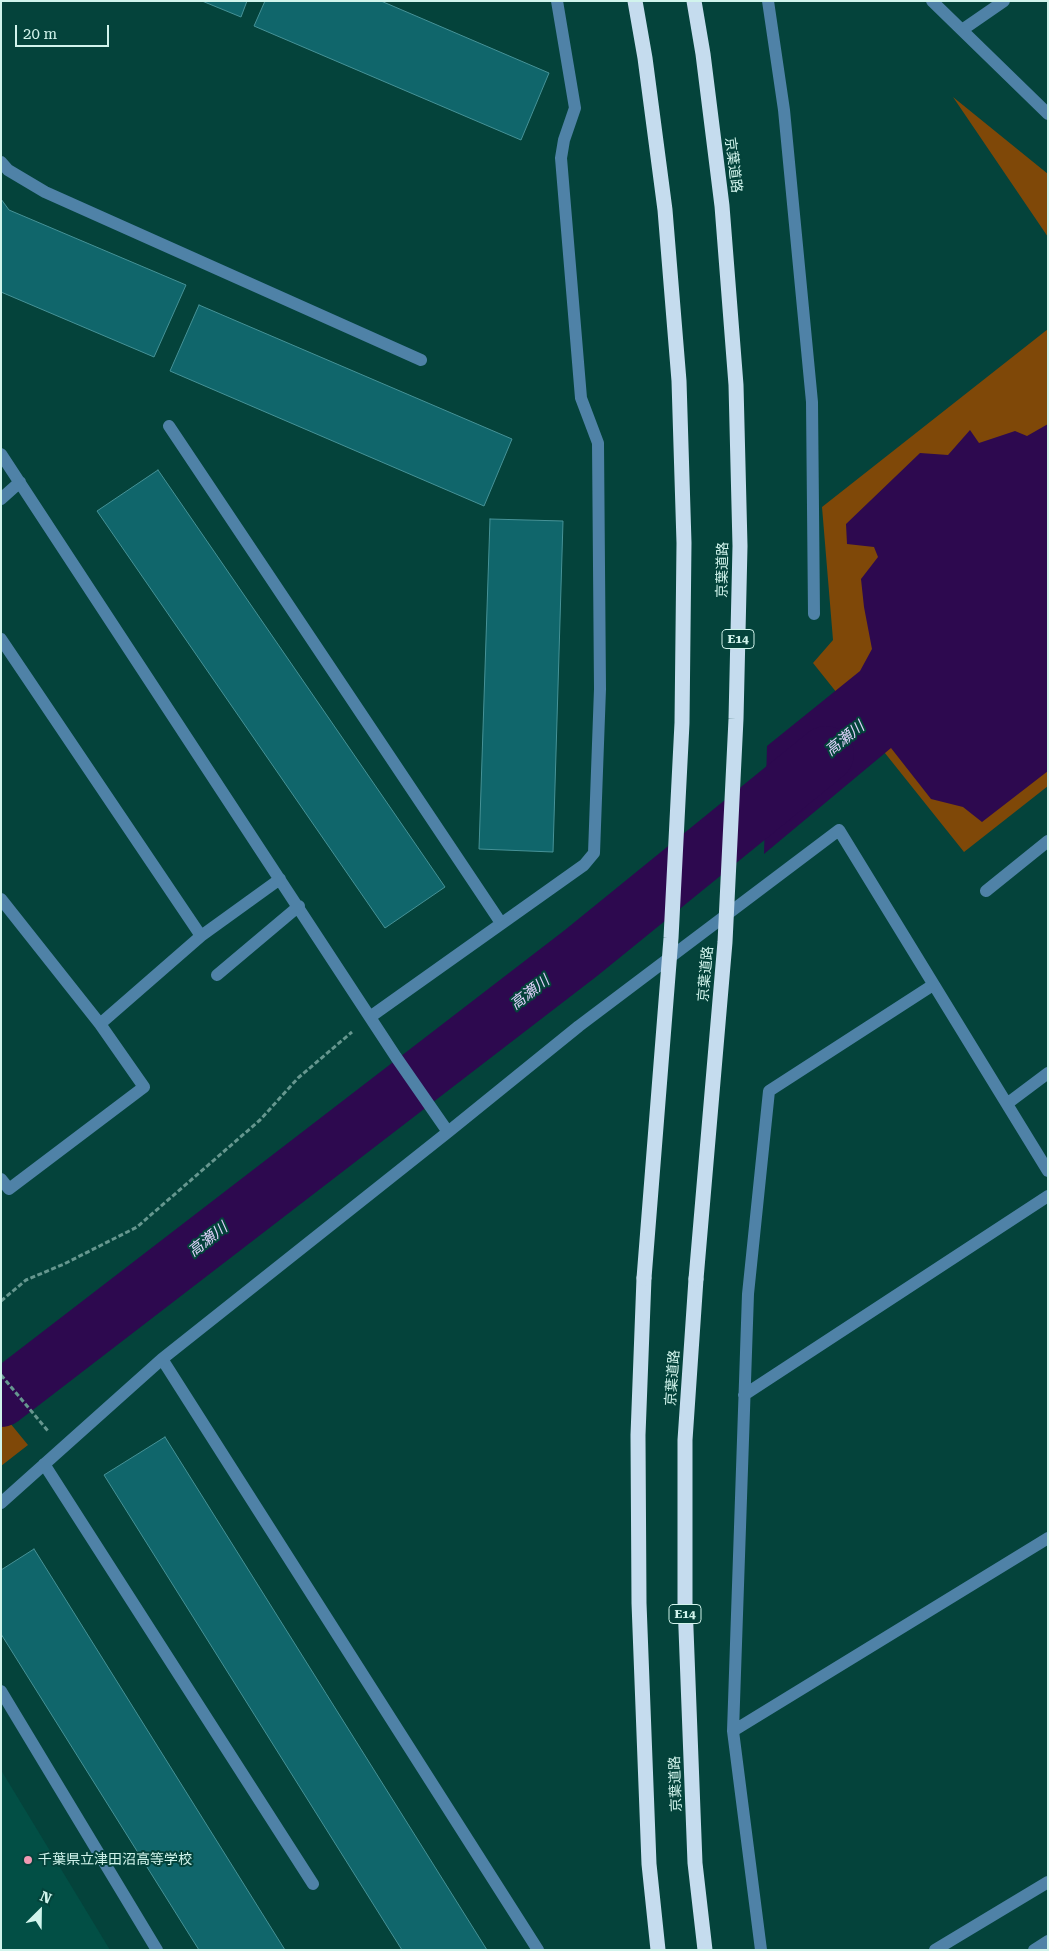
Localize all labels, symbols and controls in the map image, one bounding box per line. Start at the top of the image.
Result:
scale bar [18,15,111,47]
text: 20 m [23,25,57,43]
street label: 京葉道路 [721,136,745,194]
street label: 京葉道路 [714,542,732,598]
road number: E14 [722,630,754,648]
water label: 高瀬川 [822,718,868,760]
street label: 京葉道路 [695,945,717,1003]
water label: 高瀬川 [507,972,553,1014]
water label: 高瀬川 [185,1219,231,1261]
street label: 京葉道路 [663,1349,683,1407]
road number: E14 [669,1605,701,1624]
street label: 京葉道路 [667,1756,685,1812]
place label: 千葉県立津田沼高等学校 [38,1852,192,1868]
marker: 千葉県立津田沼高等学校 [22,1854,34,1866]
north arrow [15,1886,65,1936]
text: N [38,1888,54,1907]

